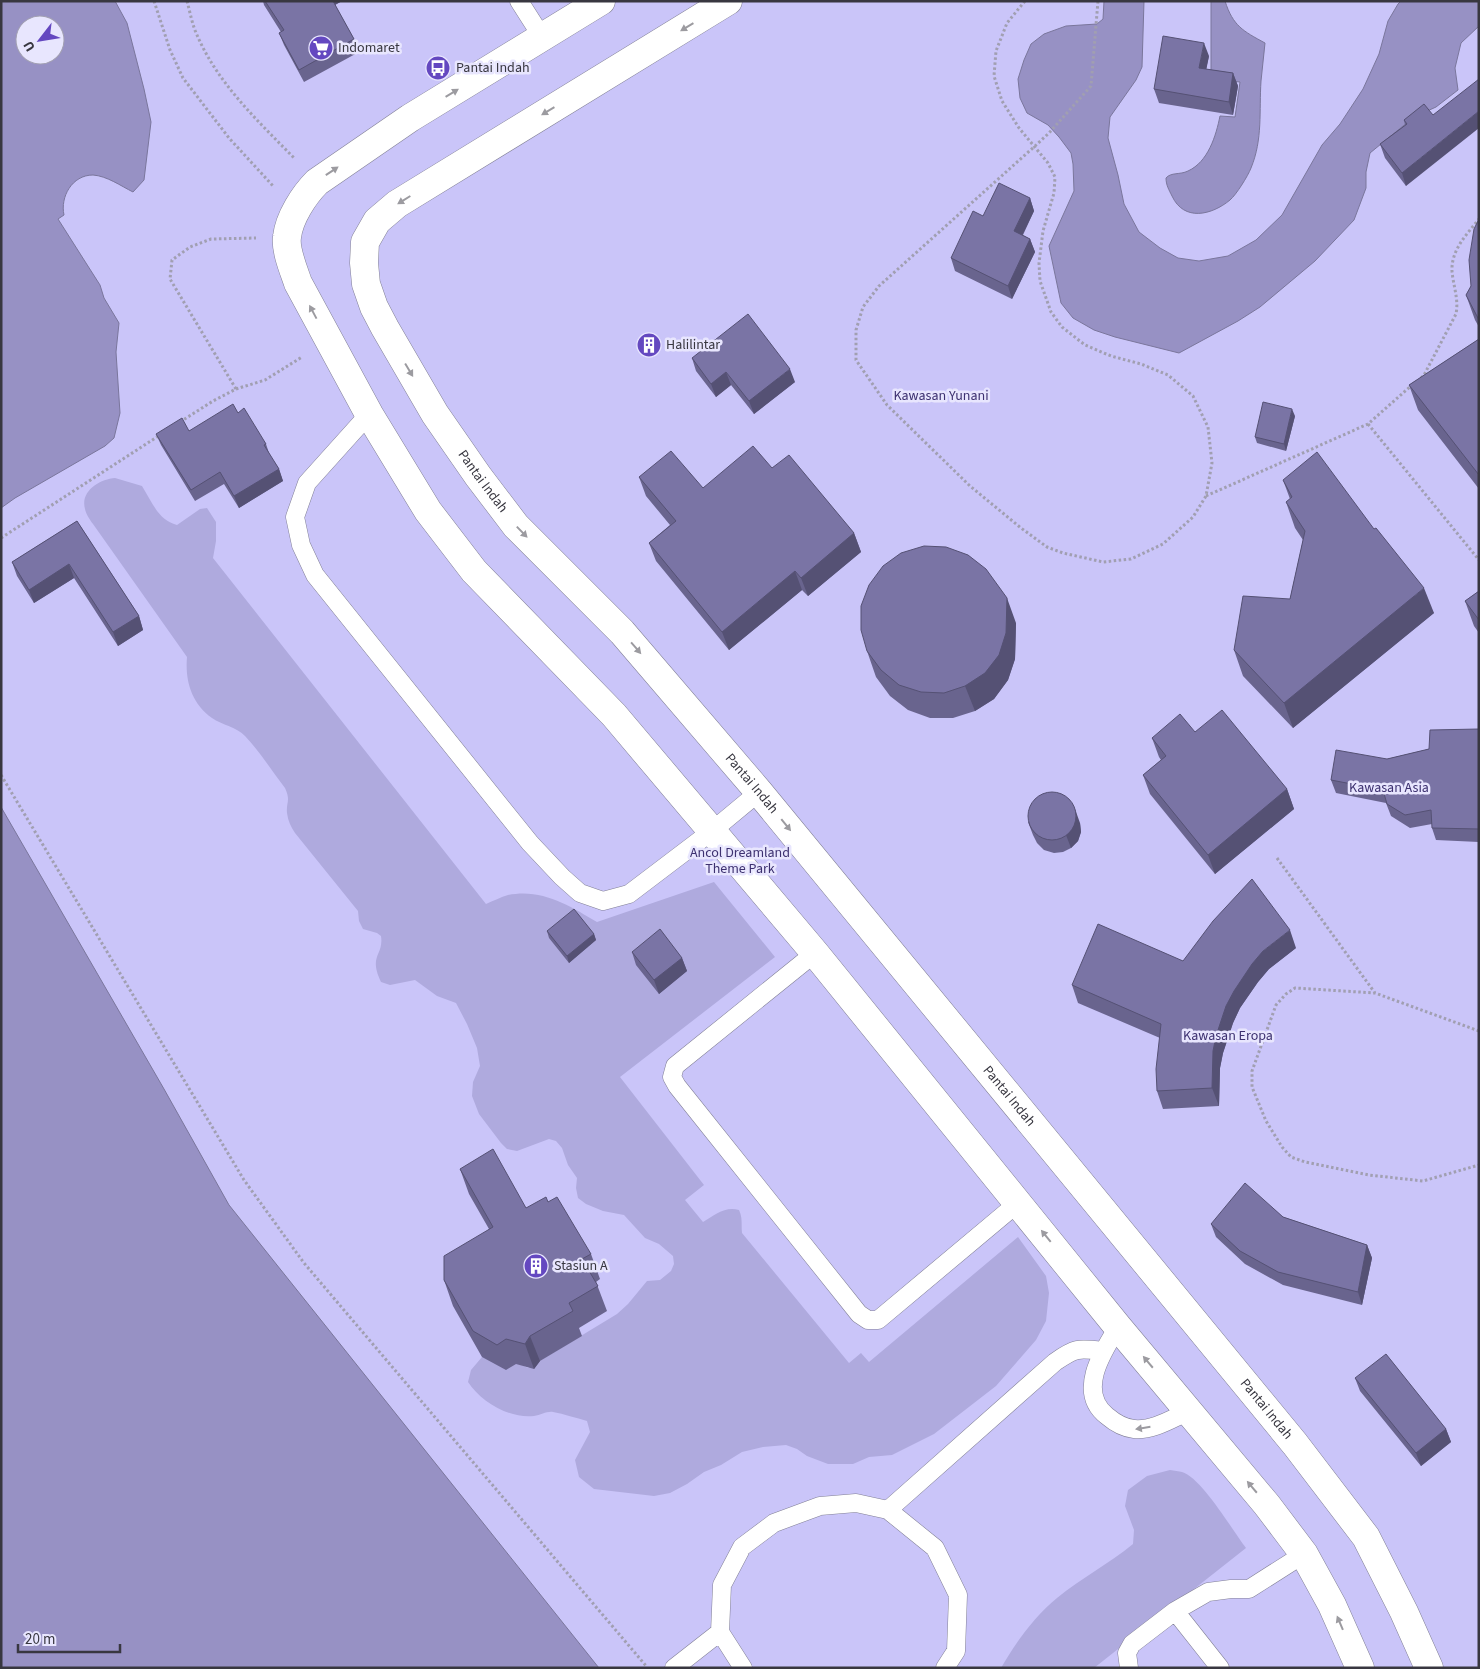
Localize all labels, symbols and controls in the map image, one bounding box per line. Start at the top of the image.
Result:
north arrow [15,15,65,65]
one-way arrow [680,22,693,31]
supermarket icon: Indomaret [308,35,334,61]
text: U [19,37,41,55]
place label: Indomaret [338,38,400,58]
bus stop icon: Pantai Indah [425,55,451,81]
place label: Pantai Indah [456,58,530,78]
one-way arrow [445,88,458,97]
one-way arrow [542,107,555,116]
one-way arrow [326,166,339,176]
one-way arrow [397,195,410,204]
one-way arrow [309,304,317,319]
building icon: Halilintar [636,332,662,358]
place label: Halilintar [666,335,720,355]
one-way arrow [405,364,414,377]
park label: Kawasan Yunani [893,386,989,406]
street label: Pantai Indah [453,446,513,517]
one-way arrow [516,525,528,537]
one-way arrow [630,641,641,654]
street label: Pantai Indah [720,749,783,818]
park label: Kawasan Asia [1349,778,1429,798]
one-way arrow [781,819,792,832]
park label: Ancol Dreamland Theme Park [690,843,790,879]
park label: Kawasan Eropa [1183,1026,1273,1046]
street label: Pantai Indah [978,1061,1040,1131]
one-way arrow [1041,1229,1051,1243]
building icon: Stasiun A [523,1253,549,1279]
place label: Stasiun A [554,1256,608,1276]
one-way arrow [1143,1356,1154,1369]
street label: Pantai Indah [1235,1374,1297,1444]
one-way arrow [1135,1424,1151,1432]
one-way arrow [1247,1481,1258,1494]
one-way arrow [1336,1616,1344,1630]
scale bar [18,1622,120,1654]
text: 20 m [25,1629,55,1650]

